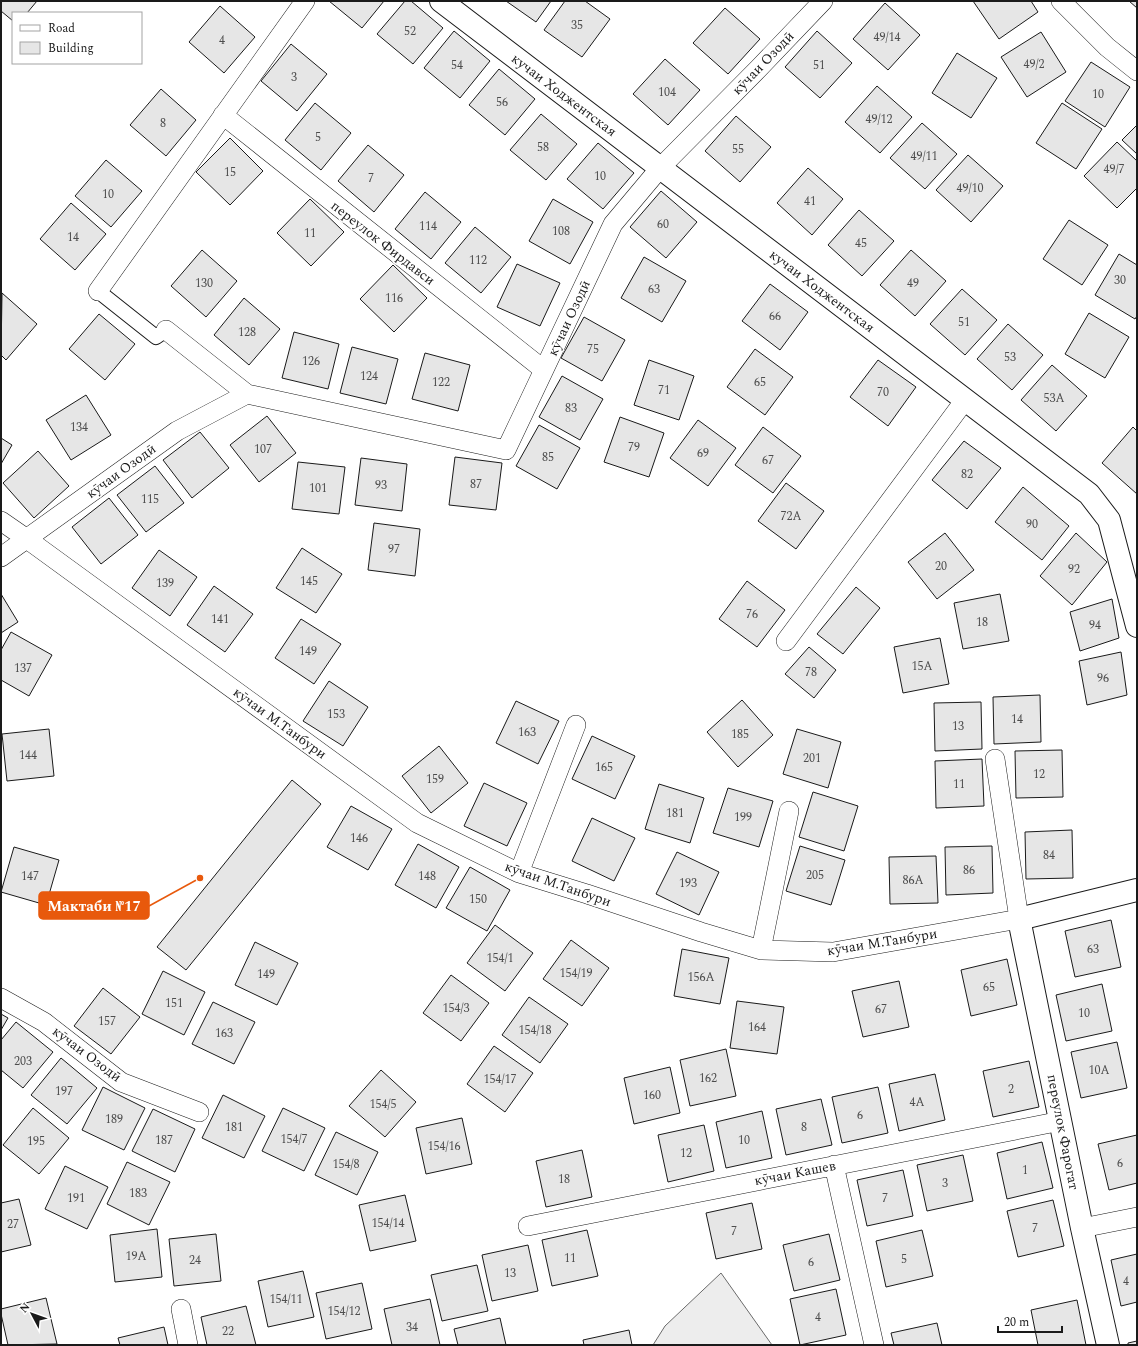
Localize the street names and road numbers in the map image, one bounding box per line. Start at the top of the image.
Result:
street label: кӯчаи Озодӣ [727,26,799,100]
street label: кучаи Ходжентская [507,48,621,142]
street label: переулок Фирдавси [326,195,440,291]
street label: кучаи Ходжентская [765,244,879,338]
street label: кӯчаи Озодӣ [542,276,596,360]
street label: кӯчаи Озодӣ [82,438,160,504]
street label: кӯчаи М.Танбури [229,682,331,764]
street label: кӯчаи М.Танбури [502,856,614,912]
street label: кӯчаи М.Танбури [825,923,939,961]
street label: кӯчаи Озодӣ [48,1021,126,1087]
street label: переулок Фарогат [1042,1072,1085,1192]
street label: кӯчаи Кашев [752,1155,838,1191]

